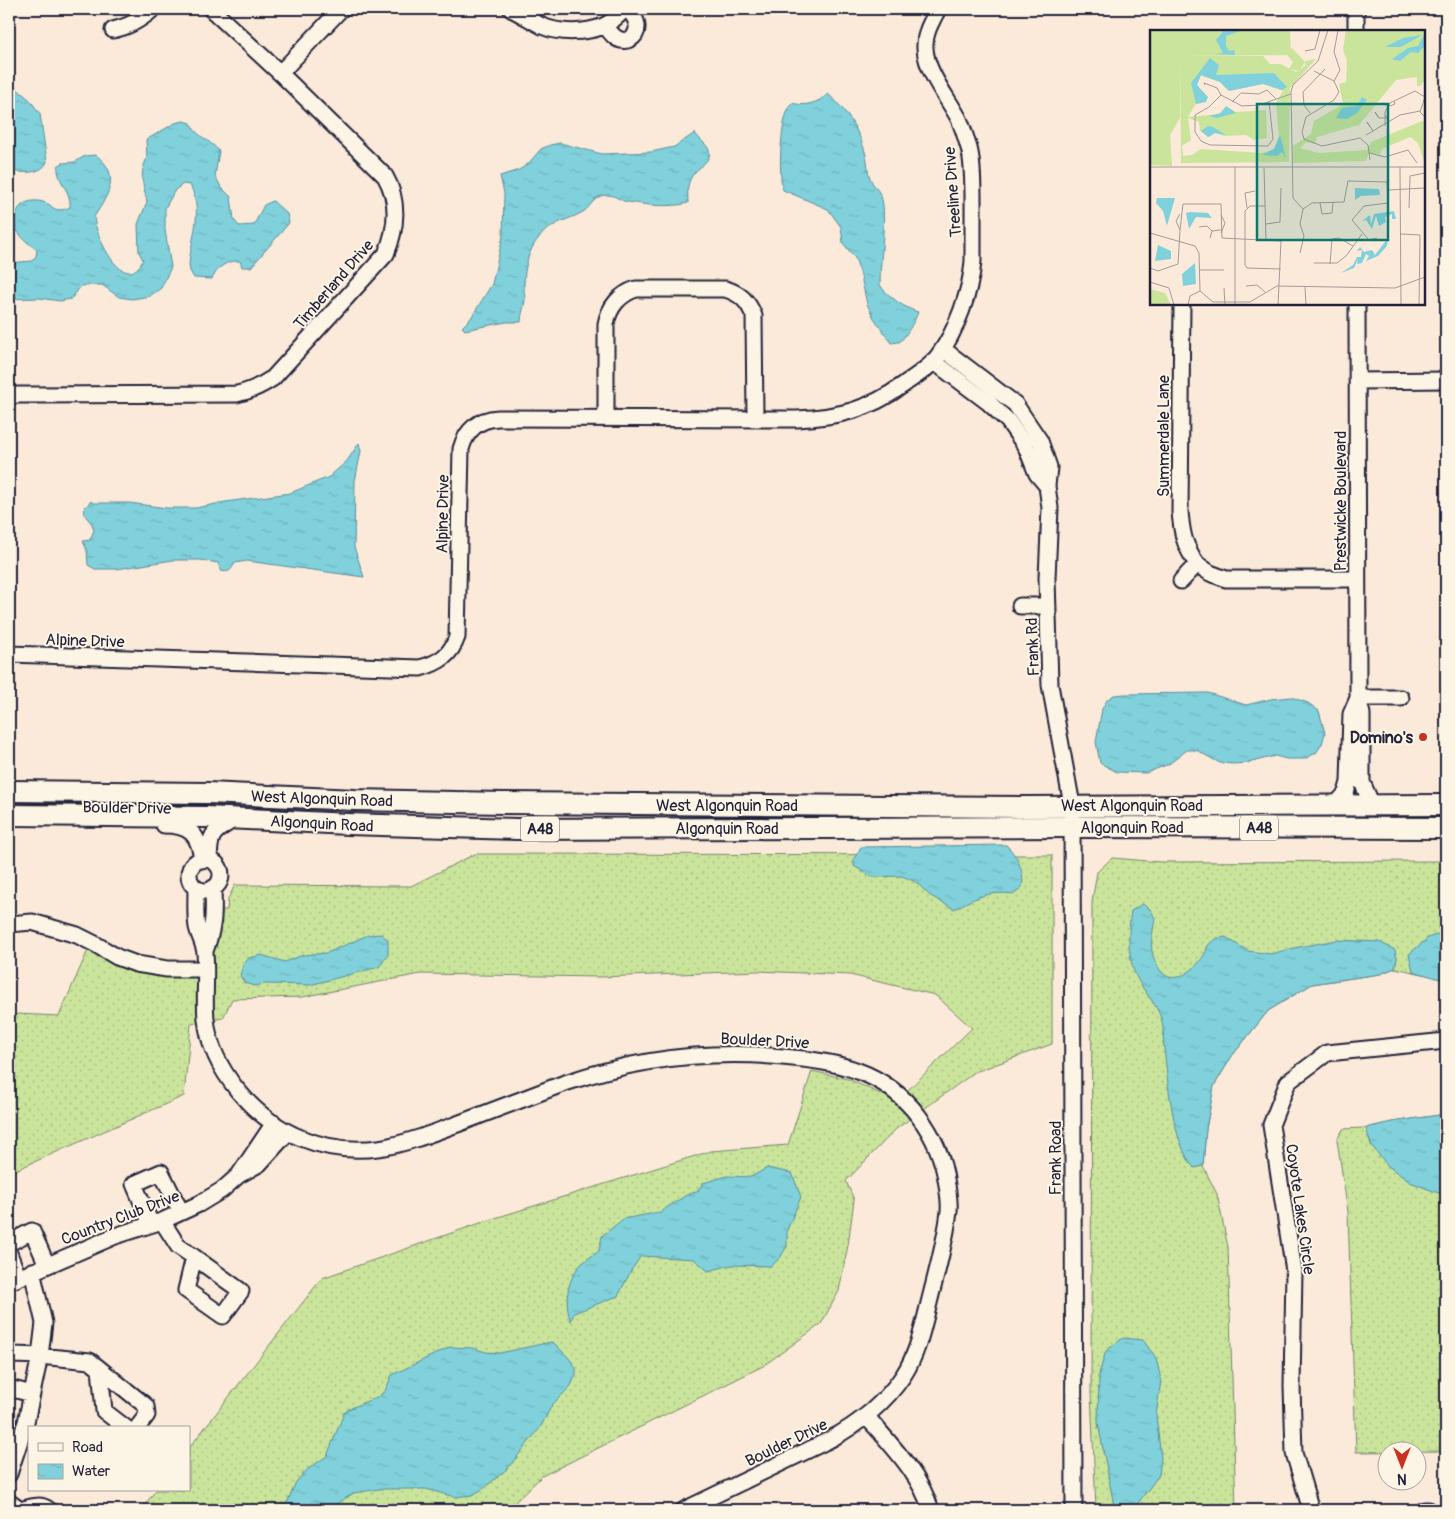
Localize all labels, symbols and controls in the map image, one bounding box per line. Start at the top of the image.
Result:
inset map [1150,30,1425,305]
street label: Treeline Drive [940,146,966,238]
street label: Timberland Drive [289,236,378,334]
street label: Summerdale Lane [1154,375,1174,497]
street label: Prestwicke Boulevard [1331,431,1351,571]
street label: Alpine Drive [432,474,454,554]
street label: Frank Rd [1022,617,1044,677]
street label: Alpine Drive [45,630,125,652]
place label: Domino's [1350,728,1414,748]
marker: Domino's [1417,731,1429,743]
street label: West Algonquin Road [251,787,393,811]
street label: West Algonquin Road [656,796,798,816]
street label: West Algonquin Road [1061,796,1203,816]
street label: Boulder Drive [82,797,172,819]
street label: Algonquin Road [270,811,374,837]
road number: A48 [521,816,559,842]
road number: A48 [1240,816,1278,840]
street label: Algonquin Road [1080,818,1184,838]
street label: Algonquin Road [675,819,779,839]
street label: Boulder Drive [720,1029,810,1053]
street label: Frank Road [1046,1121,1066,1195]
street label: Coyote Lakes Circle [1281,1143,1319,1276]
street label: Country Club Drive [58,1186,182,1250]
street label: Boulder Drive [742,1414,831,1471]
legend [28,1426,190,1492]
text: Road [72,1438,103,1457]
north arrow [1378,1442,1428,1492]
text: Water [72,1462,111,1481]
text: N [1397,1470,1407,1487]

